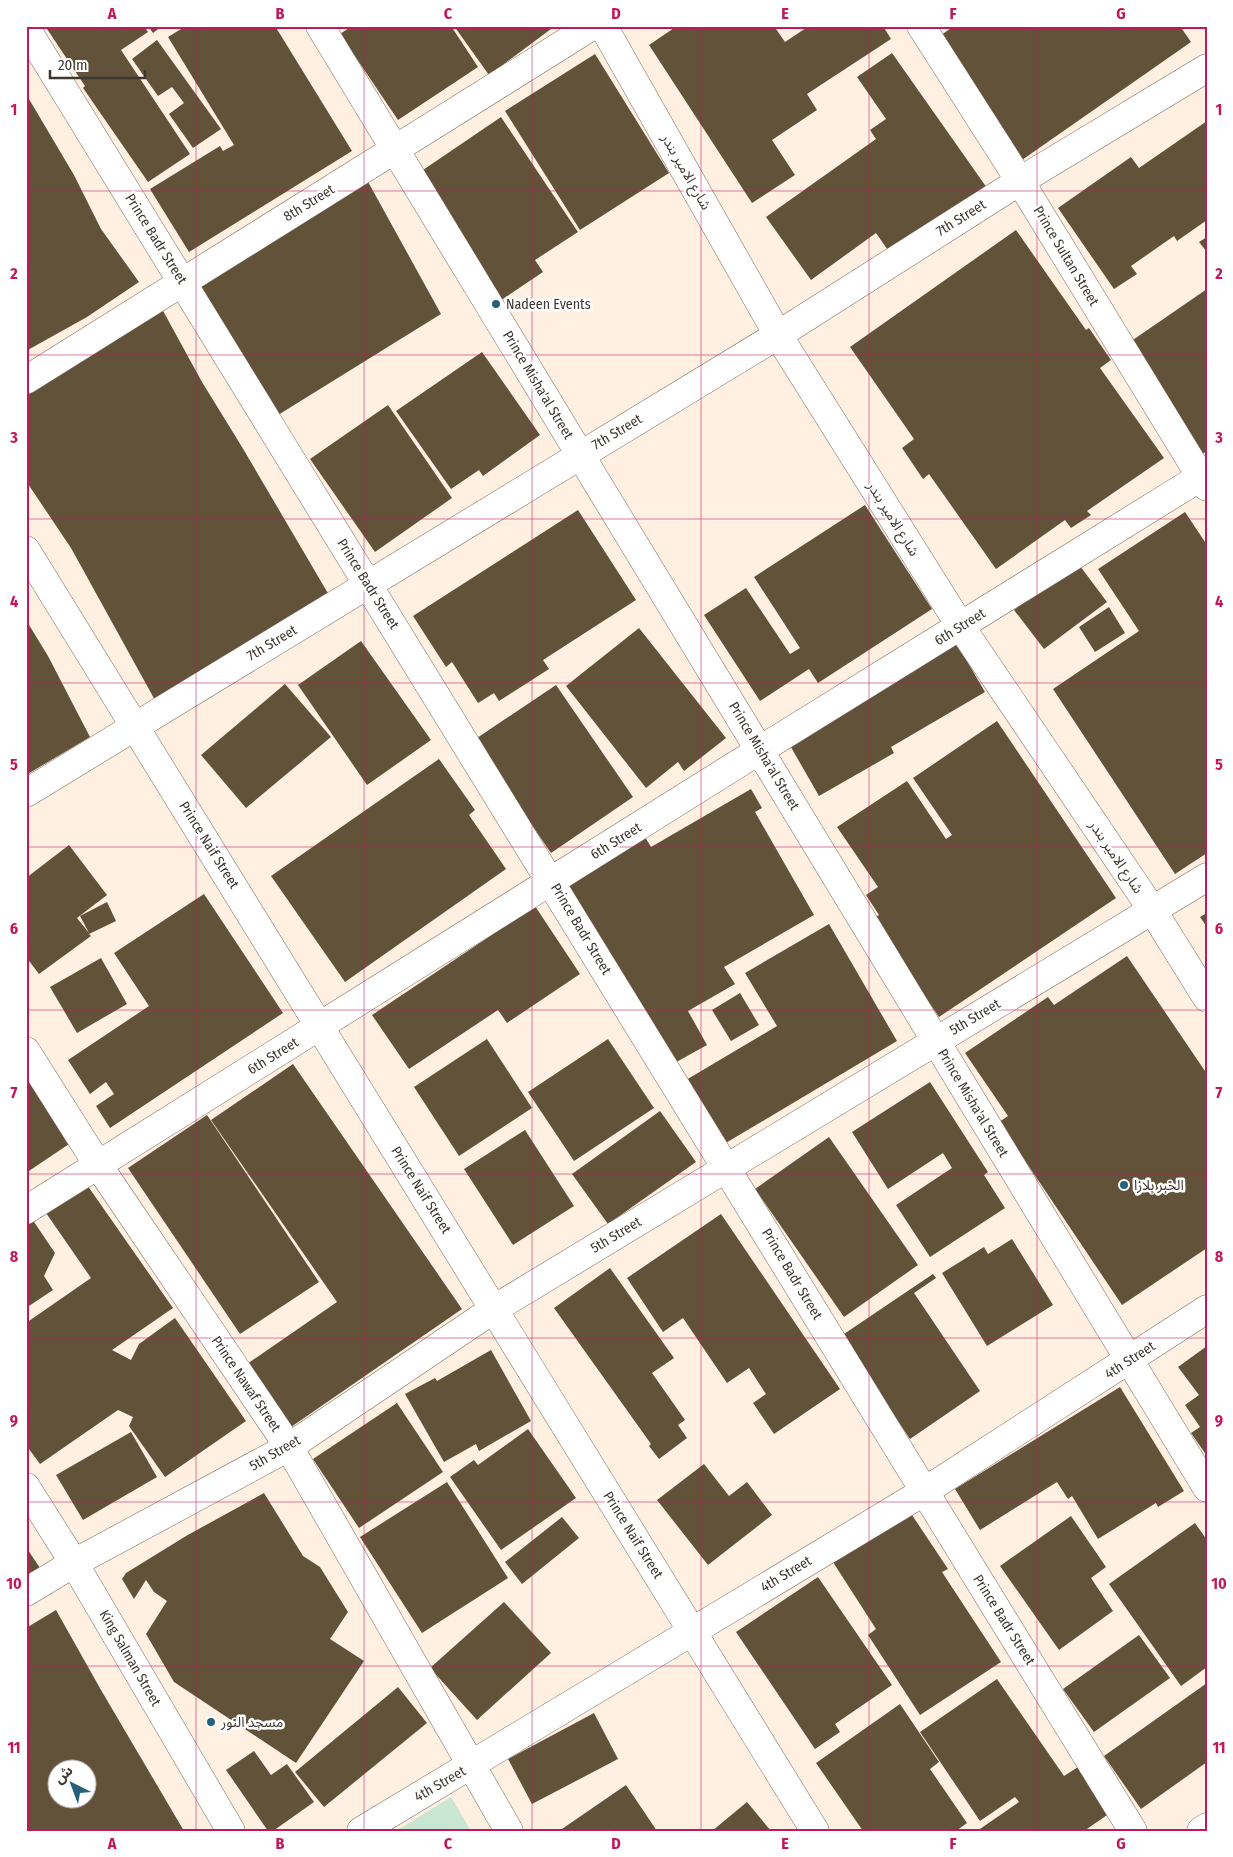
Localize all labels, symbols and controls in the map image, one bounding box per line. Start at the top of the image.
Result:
text: A [107,4,117,23]
text: B [276,4,285,23]
text: C [444,4,453,23]
text: D [611,4,621,23]
text: E [781,4,789,23]
text: F [949,4,957,23]
text: G [1116,4,1126,23]
scale bar [50,48,145,80]
text: 20 m [58,56,88,74]
text: 1 [11,100,17,119]
text: 1 [1216,100,1222,119]
street label: شارع الامير بندر [655,130,715,214]
street label: 8th Street [280,181,338,225]
street label: Prince Badr Street [121,191,191,288]
street label: 7th Street [933,196,989,240]
street label: Prince Sultan Street [1030,203,1103,309]
text: 2 [9,264,18,283]
text: 2 [1214,264,1223,283]
place label: Nadeen Events [506,296,591,313]
marker: Nadeen Events [490,298,502,310]
street label: Prince Misha'al Street [499,328,577,442]
street label: 7th Street [589,410,645,454]
text: 3 [9,428,18,447]
text: 3 [1214,428,1223,447]
street label: شارع الامير بندر [861,478,923,560]
street label: Prince Badr Street [333,536,403,633]
text: 4 [10,592,18,611]
text: 4 [1215,592,1223,611]
street label: 6th Street [931,605,989,649]
street label: 7th Street [244,621,300,665]
street label: Prince Misha'al Street [725,699,803,813]
text: 5 [10,755,18,774]
text: 5 [1215,755,1223,774]
street label: Prince Naif Street [175,798,243,892]
street label: شارع الامير بندر [1083,816,1147,898]
street label: 6th Street [587,819,645,863]
street label: Prince Badr Street [547,880,615,978]
text: 6 [10,919,18,938]
text: 6 [1215,919,1223,938]
street label: 5th Street [947,995,1004,1039]
street label: 6th Street [244,1034,302,1078]
street label: Prince Misha'al Street [934,1046,1012,1160]
text: 7 [11,1083,18,1102]
text: 7 [1216,1083,1223,1102]
street label: Prince Naif Street [387,1143,455,1237]
place label: الخبر بلازا [1134,1177,1184,1194]
marker: الخبر بلازا [1118,1179,1130,1191]
street label: 5th Street [588,1213,645,1257]
street label: Prince Badr Street [758,1225,826,1323]
text: 8 [10,1247,19,1266]
text: 8 [1215,1247,1224,1266]
street label: Prince Nawaf Street [208,1333,285,1435]
street label: 4th Street [1102,1337,1159,1383]
text: 9 [10,1411,18,1430]
text: 9 [1215,1411,1223,1430]
street label: 5th Street [247,1431,304,1474]
street label: Prince Naif Street [599,1488,667,1582]
street label: 4th Street [757,1552,815,1596]
street label: Prince Badr Street [969,1572,1039,1669]
text: 10 [6,1574,22,1593]
text: 10 [1211,1574,1227,1593]
street label: King Salman Street [96,1607,165,1709]
place label: مسجد النور [220,1714,283,1731]
marker: مسجد النور [205,1716,217,1728]
text: 11 [7,1738,21,1757]
text: 11 [1212,1738,1226,1757]
north arrow [48,1760,98,1810]
text: ش [51,1762,76,1787]
street label: 4th Street [411,1762,469,1805]
text: A [107,1834,117,1853]
text: B [276,1834,285,1853]
text: C [444,1834,453,1853]
text: D [611,1834,621,1853]
text: E [781,1834,789,1853]
text: F [949,1834,957,1853]
text: G [1116,1834,1126,1853]

